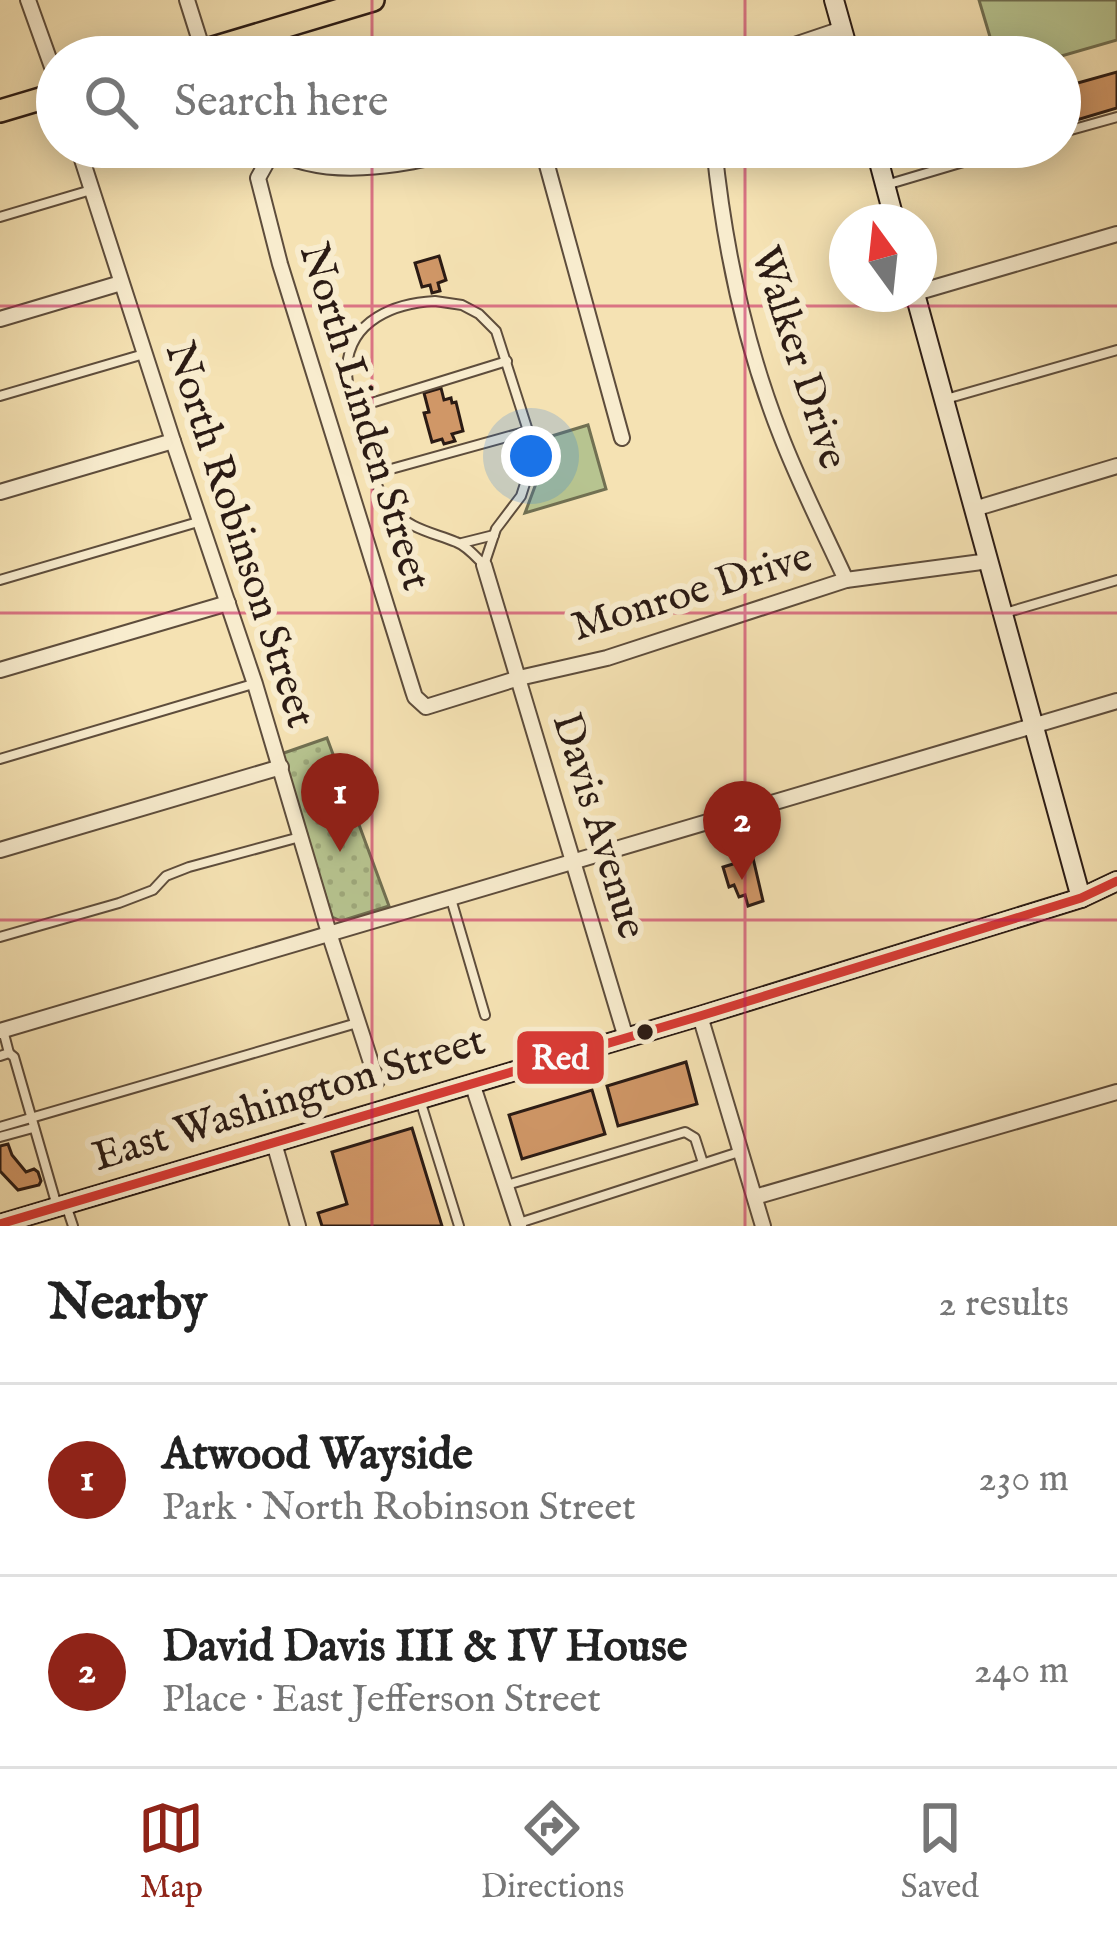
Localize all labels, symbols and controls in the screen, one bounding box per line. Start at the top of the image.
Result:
search box [36,36,1081,168]
icon: search [78,69,144,135]
text: Search here [174,74,388,131]
north arrow [829,204,937,312]
street label: North Linden Street [286,237,442,597]
street label: Walker Drive [737,240,859,476]
street label: North Robinson Street [152,335,326,735]
your location [501,426,561,486]
street label: Monroe Drive [566,531,818,655]
street label: Davis Avenue [539,707,657,945]
pin: 1 [301,753,379,852]
pin: 2 [703,781,781,880]
street label: East Washington Street [86,1015,492,1185]
unlabelled marker [634,1021,656,1043]
line badge: Red [515,1029,606,1086]
text: Red [531,1039,590,1081]
text: Nearby [48,1272,207,1337]
text: 2 results [938,1280,1069,1329]
text: Atwood Wayside [162,1427,473,1484]
text: 1 [80,1455,94,1504]
text: 230 m [978,1455,1069,1504]
text: Park · North Robinson Street [162,1484,636,1533]
text: David Davis III & IV House [162,1619,687,1676]
text: 2 [78,1647,96,1696]
text: 240 m [974,1647,1069,1696]
text: Place · East Jefferson Street [162,1676,601,1725]
tab: Map [138,1795,204,1909]
tab: Directions [481,1795,624,1909]
tab: Saved [901,1795,979,1909]

